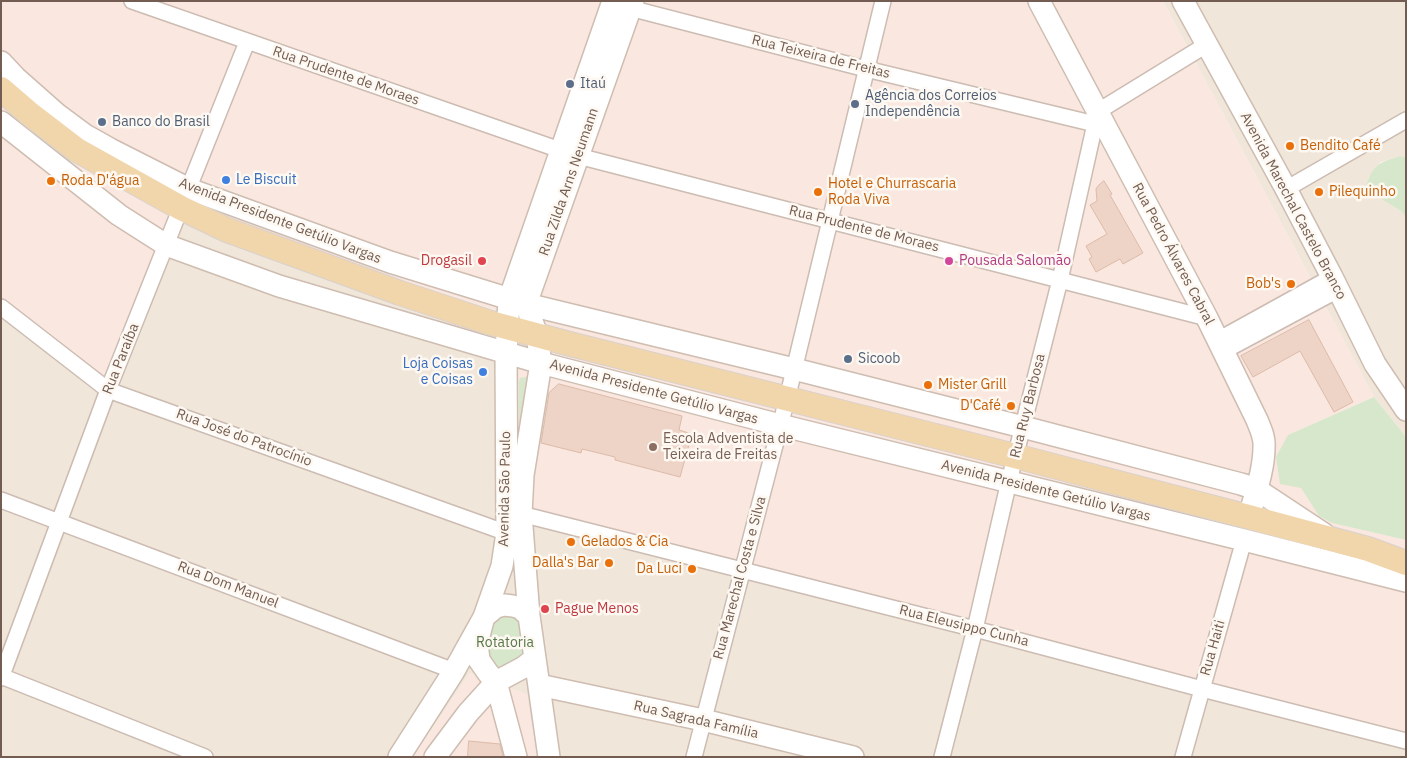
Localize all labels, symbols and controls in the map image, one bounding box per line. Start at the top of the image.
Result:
street label: Rua Teixeira de Freitas [750,32,892,82]
street label: Rua Prudente de Moraes [270,43,422,109]
place label: Itaú [580,76,606,92]
marker: Itaú [564,78,576,90]
place label: Agência dos Correios Independência [865,88,997,120]
marker: Agência dos Correios Independência [849,98,861,110]
street label: Rua Zilda Arns Neumann [536,106,602,258]
street label: Avenida Marechal Castelo Branco [1236,110,1350,302]
place label: Banco do Brasil [112,114,210,130]
marker: Banco do Brasil [96,116,108,128]
place label: Bendito Café [1300,138,1381,154]
marker: Bendito Café [1284,140,1296,152]
place label: Le Biscuit [236,172,297,188]
place label: Roda D'água [61,173,139,189]
marker: Le Biscuit [220,174,232,186]
marker: Roda D'água [45,175,57,187]
street label: Avenida Presidente Getúlio Vargas [176,175,384,267]
place label: Hotel e Churrascaria Roda Viva [828,176,956,208]
street label: Rua Pedro Álvares Cabral [1128,180,1218,328]
place label: Pilequinho [1329,184,1396,200]
marker: Hotel e Churrascaria Roda Viva [812,186,824,198]
marker: Pilequinho [1313,186,1325,198]
street label: Rua Prudente de Moraes [787,202,941,256]
place label: Drogasil [421,253,472,269]
place label: Pousada Salomão [959,253,1071,269]
marker: Drogasil [476,255,488,267]
marker: Pousada Salomão [943,255,955,267]
place label: Bob's [1246,276,1281,292]
marker: Bob's [1285,278,1297,290]
street label: Rua Paraíba [99,321,143,397]
place label: Sicoob [858,351,900,367]
street label: Rua Ruy Barbosa [1007,352,1049,460]
marker: Sicoob [842,353,854,365]
place label: Loja Coisas e Coisas [403,356,473,388]
street label: Avenida Presidente Getúlio Vargas [548,356,760,428]
marker: Loja Coisas e Coisas [477,366,489,378]
place label: Mister Grill [938,377,1006,393]
marker: Mister Grill [922,379,934,391]
place label: D'Café [960,398,1001,414]
marker: D'Café [1005,400,1017,412]
street label: Rua José do Patrocínio [174,406,314,470]
street label: Avenida São Paulo [496,431,514,547]
place label: Escola Adventista de Teixeira de Freitas [663,431,794,464]
marker: Escola Adventista de Teixeira de Freitas [647,441,659,453]
street label: Avenida Presidente Getúlio Vargas [940,457,1152,525]
street label: Rua Marechal Costa e Silva [710,495,770,661]
place label: Gelados & Cia [581,534,668,550]
marker: Gelados & Cia [565,536,577,548]
place label: Dalla's Bar [532,555,599,571]
marker: Dalla's Bar [603,557,615,569]
street label: Rua Dom Manuel [175,558,281,612]
place label: Da Luci [636,561,682,577]
marker: Da Luci [686,563,698,575]
place label: Pague Menos [555,601,639,617]
street label: Rua Eleusippo Cunha [897,602,1031,650]
marker: Pague Menos [539,603,551,615]
street label: Rua Haiti [1197,618,1229,678]
park label: Rotatoria [476,635,534,651]
street label: Rua Sagrada Família [632,697,760,743]

